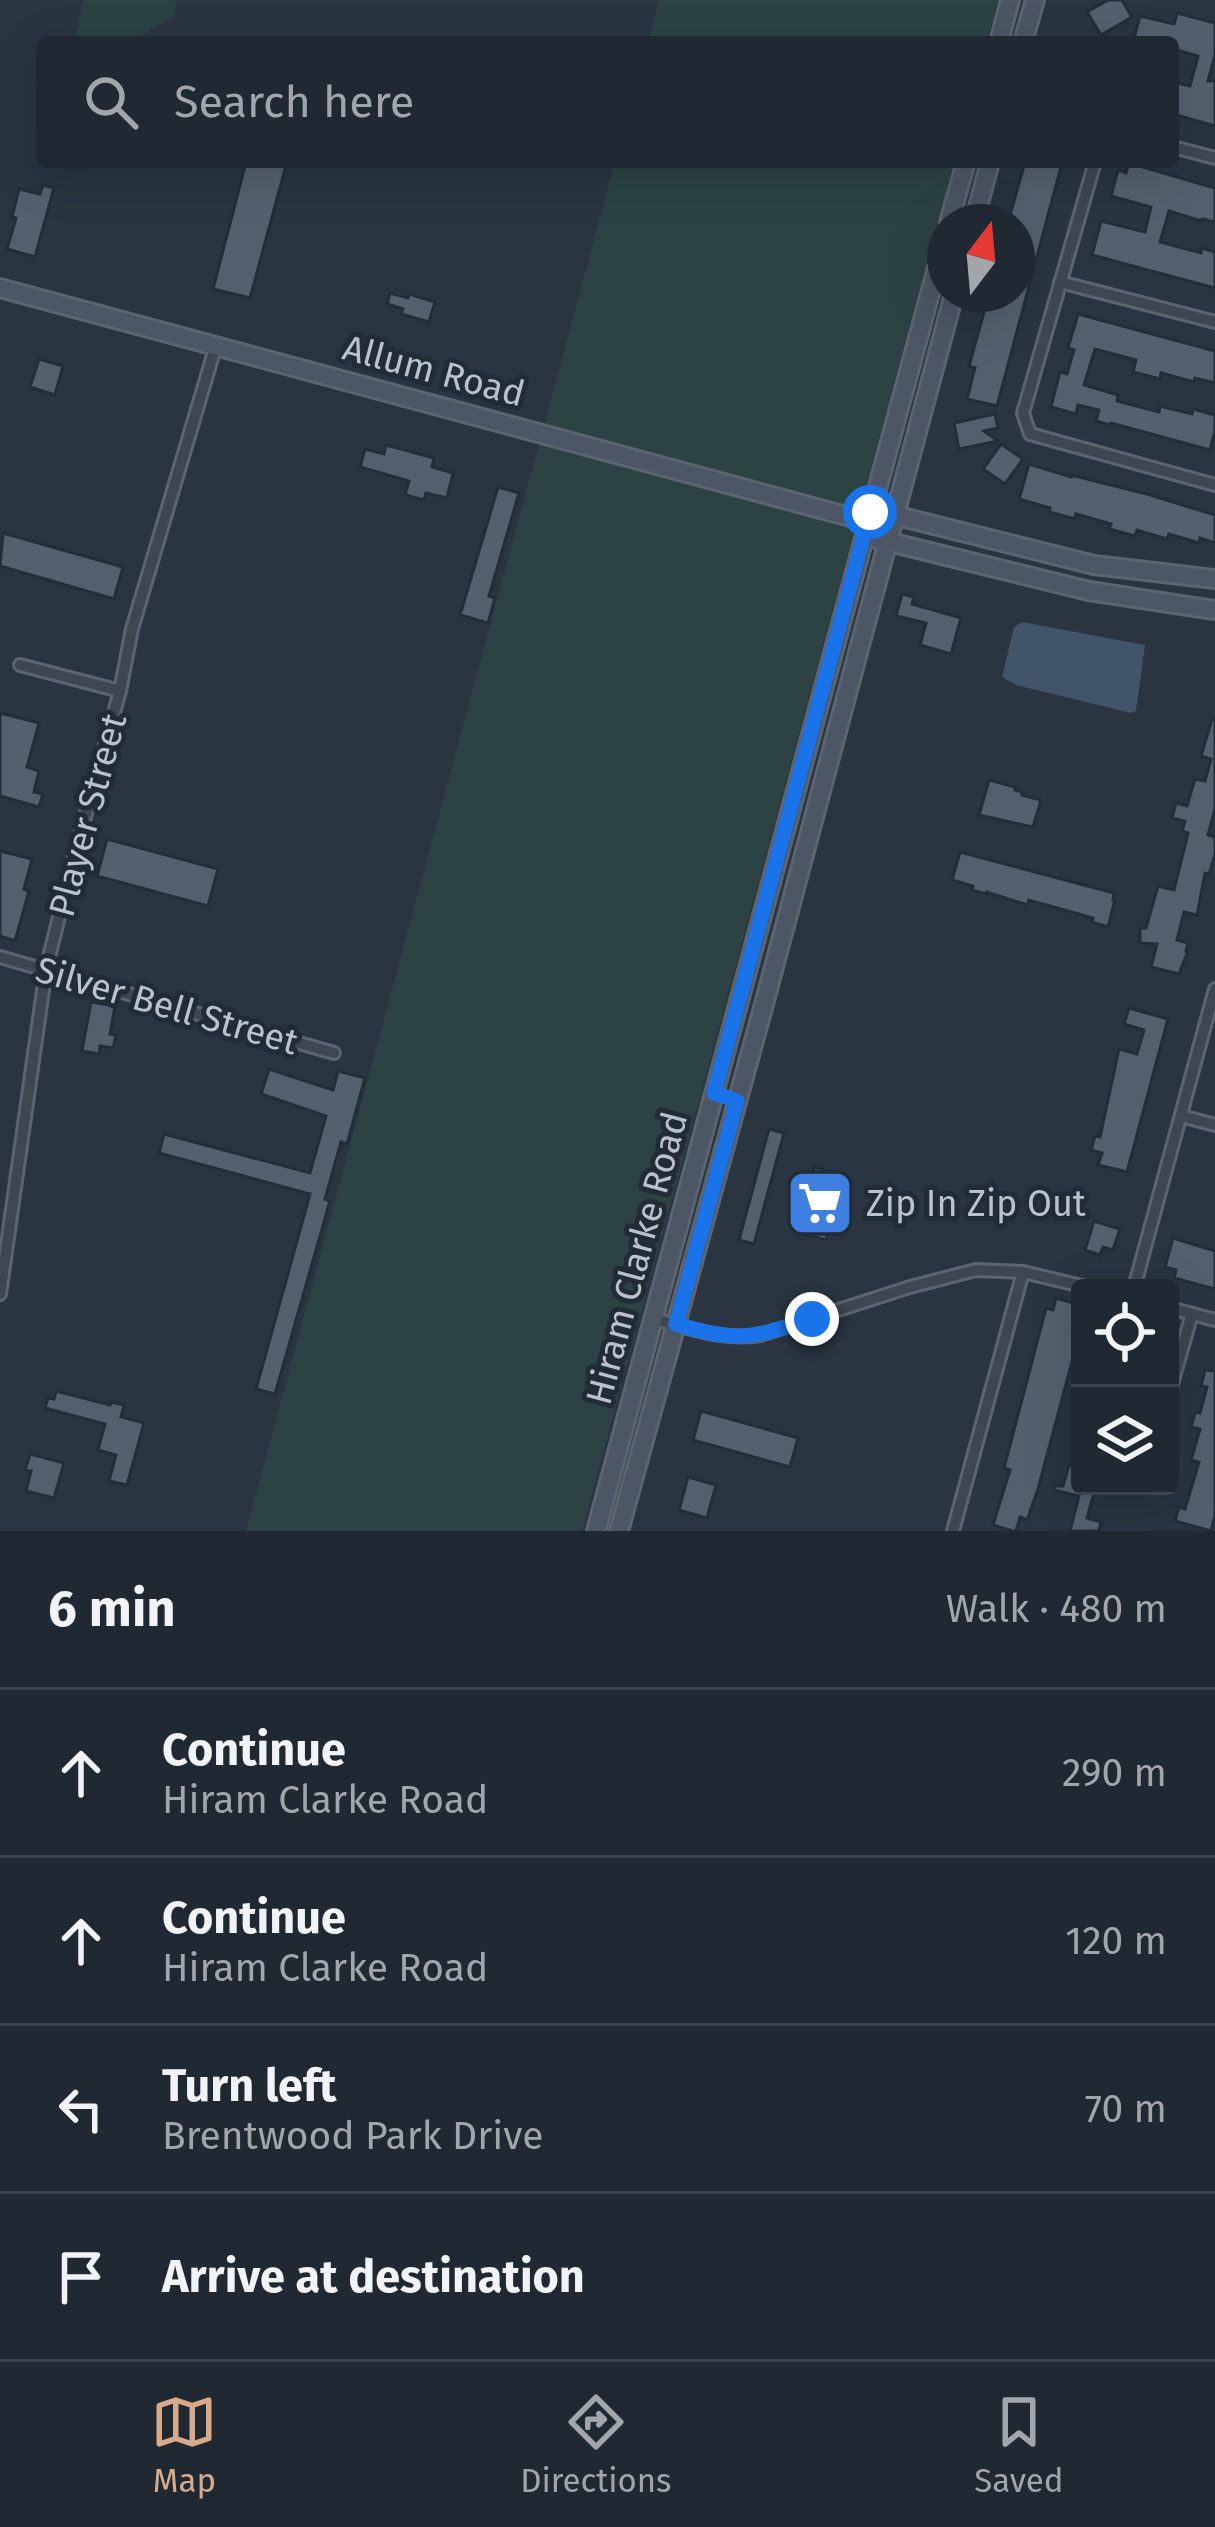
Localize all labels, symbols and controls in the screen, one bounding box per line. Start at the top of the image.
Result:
search box [36,36,1179,168]
icon: search [78,69,144,135]
text: Search here [174,75,414,129]
north arrow [927,204,1035,312]
street label: Allum Road [338,326,529,416]
route start [843,485,897,539]
street label: Player Street [40,709,136,922]
street label: Silver Bell Street [31,948,303,1064]
street label: Hiram Clarke Road [577,1107,697,1409]
supermarket icon: Zip In Zip Out [785,1168,855,1238]
place label: Zip In Zip Out [866,1182,1086,1226]
map controls [1071,1279,1179,1495]
button: locate [1071,1279,1179,1387]
route end [785,1292,839,1346]
button: layers [1071,1387,1179,1495]
text: 6 min [48,1578,176,1640]
text: Walk · 480 m [946,1586,1167,1632]
text: Continue [162,1723,346,1777]
icon: ahead [48,1740,114,1806]
text: 290 m [1062,1750,1167,1796]
text: Hiram Clarke Road [162,1777,488,1823]
text: Continue [162,1891,346,1945]
icon: ahead [48,1908,114,1974]
text: 120 m [1065,1918,1167,1964]
text: Hiram Clarke Road [162,1945,488,1991]
text: Turn left [162,2059,336,2113]
icon: left [48,2076,114,2142]
text: 70 m [1085,2086,1167,2132]
text: Brentwood Park Drive [162,2113,544,2159]
icon: arrive [48,2244,114,2310]
text: Arrive at destination [162,2250,585,2304]
tab: Map [151,2389,217,2501]
tab: Directions [520,2389,672,2501]
tab: Saved [974,2389,1064,2501]

